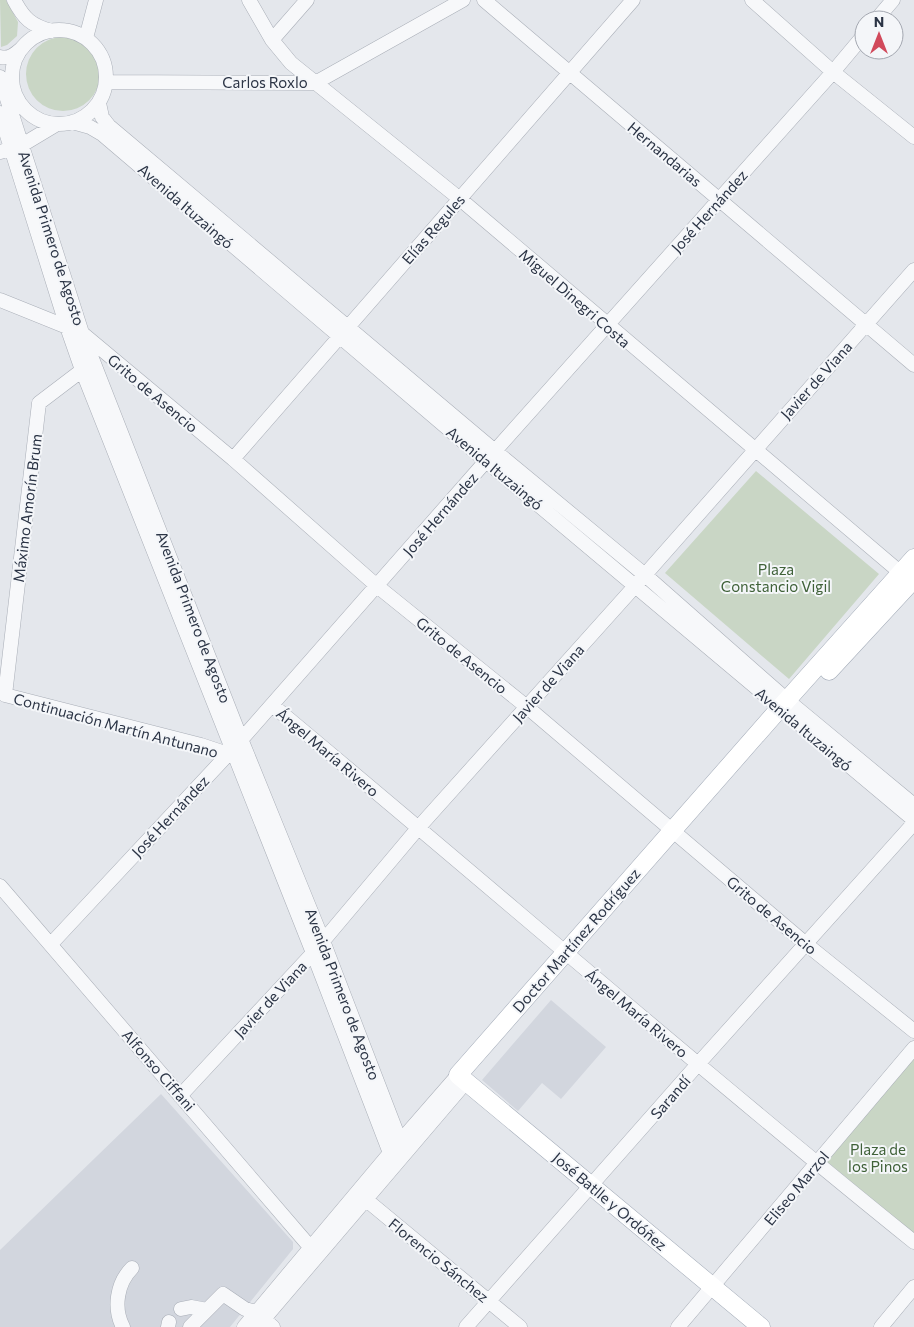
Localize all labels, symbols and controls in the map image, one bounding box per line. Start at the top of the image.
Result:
north arrow [854,10,904,60]
text: N [874,13,884,30]
street label: Carlos Roxlo [222,73,308,91]
street label: Hernandarias [624,118,706,190]
street label: Avenida Primero de Agosto [15,148,89,328]
street label: Avenida Ituzaingó [135,160,237,252]
street label: José Hernández [667,166,751,256]
street label: Elías Regules [398,190,468,268]
street label: Miguel Dinegri Costa [516,245,634,351]
street label: Javier de Viana [776,337,856,423]
street label: Grito de Asencio [104,350,202,436]
street label: Avenida Ituzaingó [443,422,547,514]
street label: Máximo Amorín Brum [9,433,45,583]
street label: José Hernández [399,468,481,560]
street label: Avenida Primero de Agosto [153,528,235,706]
park label: Plaza Constancio Vigil [721,560,831,595]
street label: Grito de Asencio [413,613,511,697]
street label: Javier de Viana [508,640,588,726]
street label: Avenida Ituzaingó [752,683,856,775]
street label: Continuación Martín Antunano [12,689,220,761]
street label: Ángel María Rivero [273,703,384,800]
street label: José Hernández [128,771,212,861]
street label: Doctor Martínez Rodríguez [508,864,644,1016]
street label: Grito de Asencio [723,872,821,958]
street label: Avenida Primero de Agosto [302,905,384,1083]
street label: Javier de Viana [230,957,310,1041]
street label: Ángel María Rivero [582,964,693,1061]
street label: Alfonso Ciffani [119,1026,199,1114]
street label: Sarandí [646,1071,694,1122]
park label: Plaza de los Pinos [848,1140,908,1175]
street label: Eliseo Marzol [760,1147,832,1229]
street label: José Batlle y Ordóñez [549,1148,671,1254]
street label: Florencio Sánchez [385,1214,493,1306]

